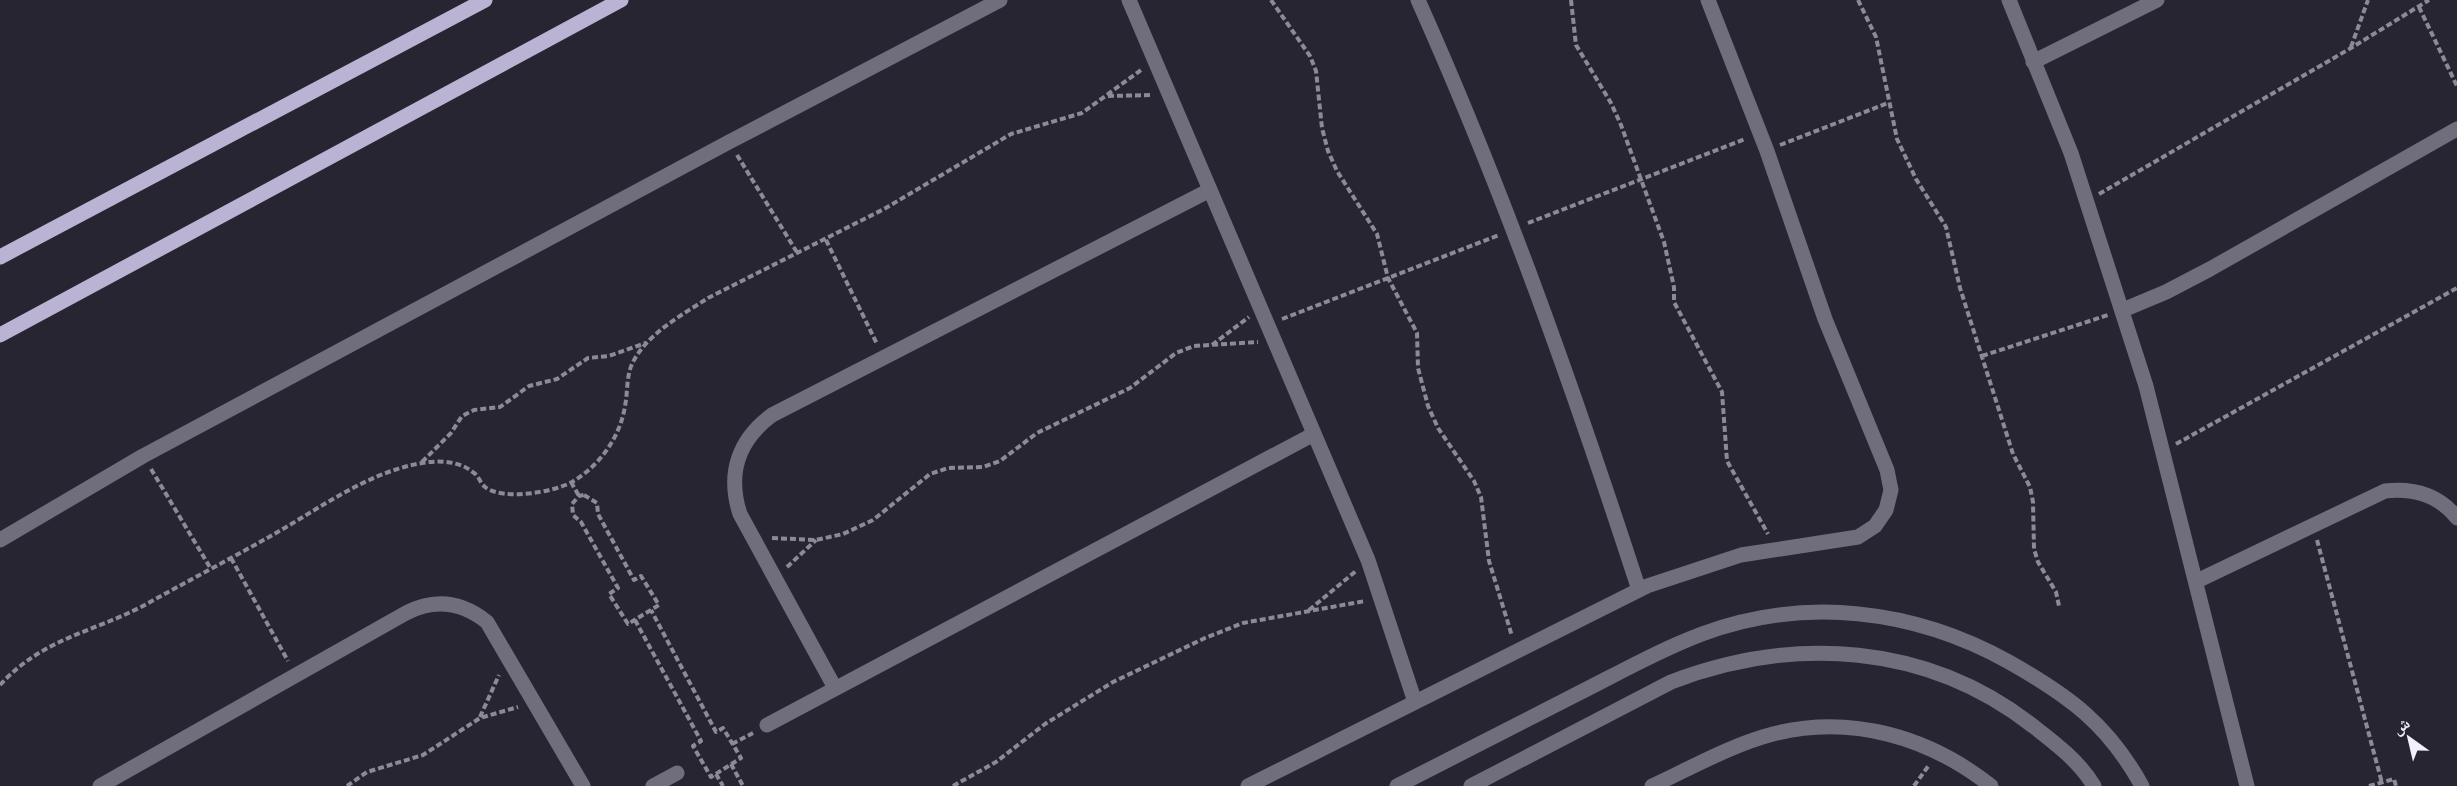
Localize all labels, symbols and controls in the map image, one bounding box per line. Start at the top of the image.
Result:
north arrow [2379,708,2439,768]
text: ش [2388,713,2413,739]

